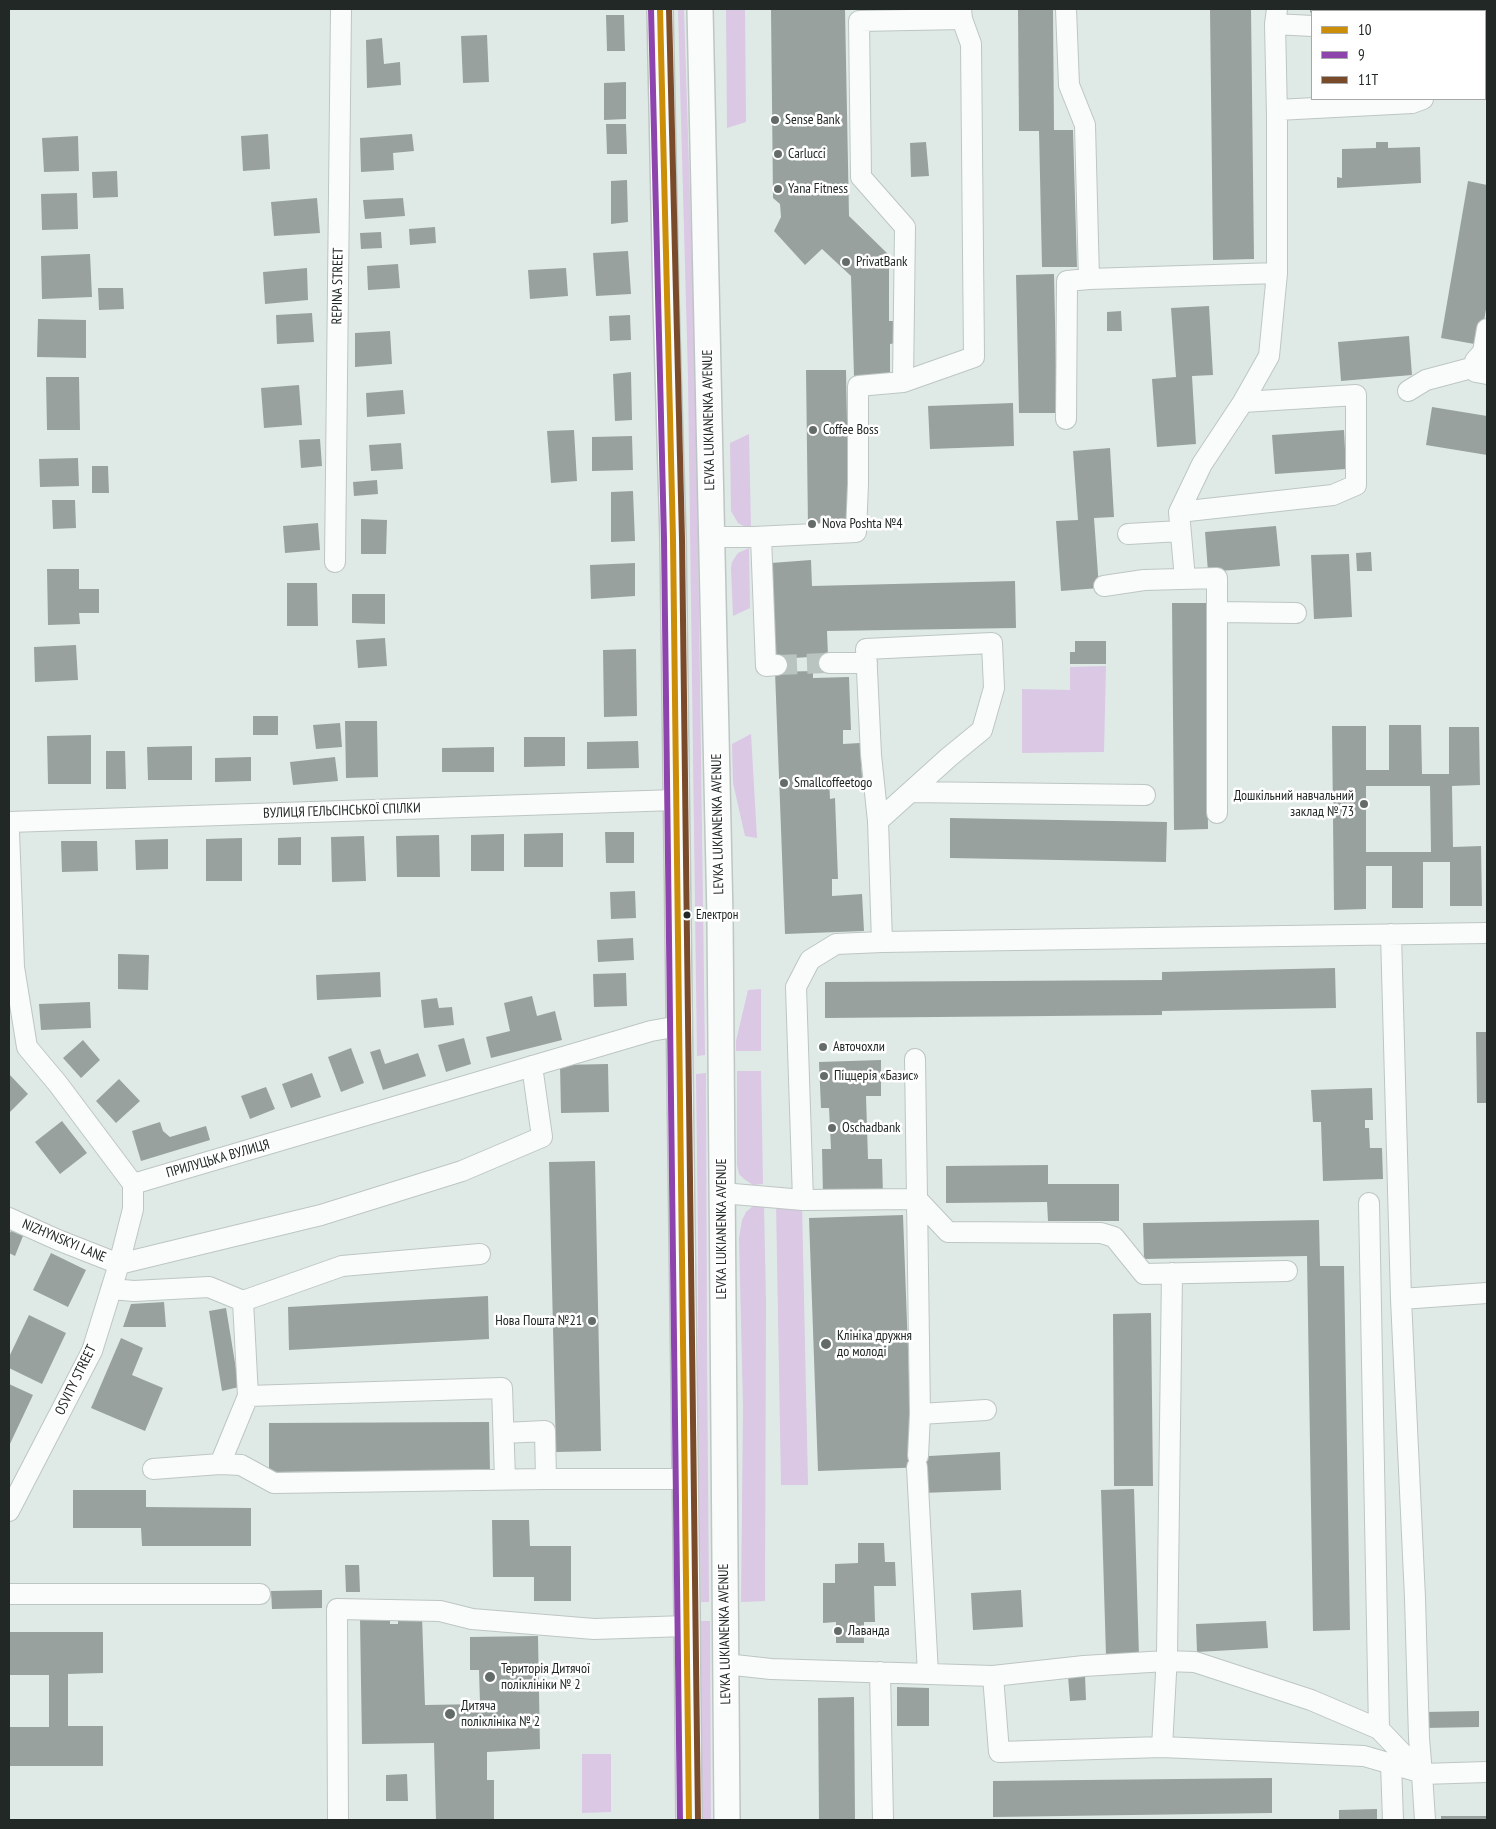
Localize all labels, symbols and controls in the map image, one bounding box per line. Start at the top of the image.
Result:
legend [1311,10,1486,100]
text: 10 [1358,20,1372,39]
text: 9 [1358,45,1365,64]
text: 11Т [1358,70,1378,89]
place label: Sense Bank [785,112,840,128]
marker: Sense Bank [769,114,781,126]
place label: Carlucci [788,146,826,162]
marker: Carlucci [772,148,784,160]
place label: Yana Fitness [788,181,848,197]
marker: Yana Fitness [772,183,784,195]
street label: REPINA STREET [329,248,347,324]
place label: PrivatBank [856,254,907,270]
marker: PrivatBank [840,256,852,268]
street label: LEVKA LUKIANENKA AVENUE [699,349,719,491]
place label: Coffee Boss [823,422,879,438]
marker: Coffee Boss [807,424,819,436]
place label: Nova Poshta №4 [822,516,903,532]
marker: Nova Poshta №4 [806,518,818,530]
street label: LEVKA LUKIANENKA AVENUE [708,753,728,895]
place label: Smallcoffeetogo [794,775,872,791]
marker: Smallcoffeetogo [778,777,790,789]
place label: Дошкільний навчальний заклад № 73 [1234,788,1354,820]
marker: Дошкільний навчальний заклад № 73 [1358,798,1370,810]
street label: ВУЛИЦЯ ГЕЛЬСІНСЬКОЇ СПІЛКИ [263,800,421,822]
place label: Електрон [696,907,738,923]
marker: Електрон [682,910,692,920]
place label: Авточохли [833,1039,885,1055]
marker: Авточохли [817,1041,829,1053]
place label: Піццерія «Базис» [834,1068,919,1084]
marker: Піццерія «Базис» [818,1070,830,1082]
place label: Oschadbank [842,1120,900,1136]
marker: Oschadbank [826,1122,838,1134]
street label: ПРИЛУЦЬКА ВУЛИЦЯ [164,1136,272,1182]
street label: LEVKA LUKIANENKA AVENUE [714,1159,730,1299]
street label: NIZHYNSKYI LANE [19,1216,109,1266]
place label: Нова Пошта №21 [495,1313,582,1329]
marker: Нова Пошта №21 [586,1315,598,1327]
place label: Клініка дружня до молоді [837,1328,912,1360]
marker: Клініка дружня до молоді [819,1337,833,1351]
street label: OSVITY STREET [52,1342,100,1418]
street label: LEVKA LUKIANENKA AVENUE [715,1563,735,1705]
place label: Лаванда [848,1623,890,1639]
marker: Лаванда [832,1625,844,1637]
place label: Територія Дитячої поліклініки № 2 [501,1661,590,1694]
marker: Територія Дитячої поліклініки № 2 [483,1670,497,1684]
place label: Дитяча поліклініка № 2 [461,1698,540,1730]
marker: Дитяча поліклініка № 2 [443,1707,457,1721]

